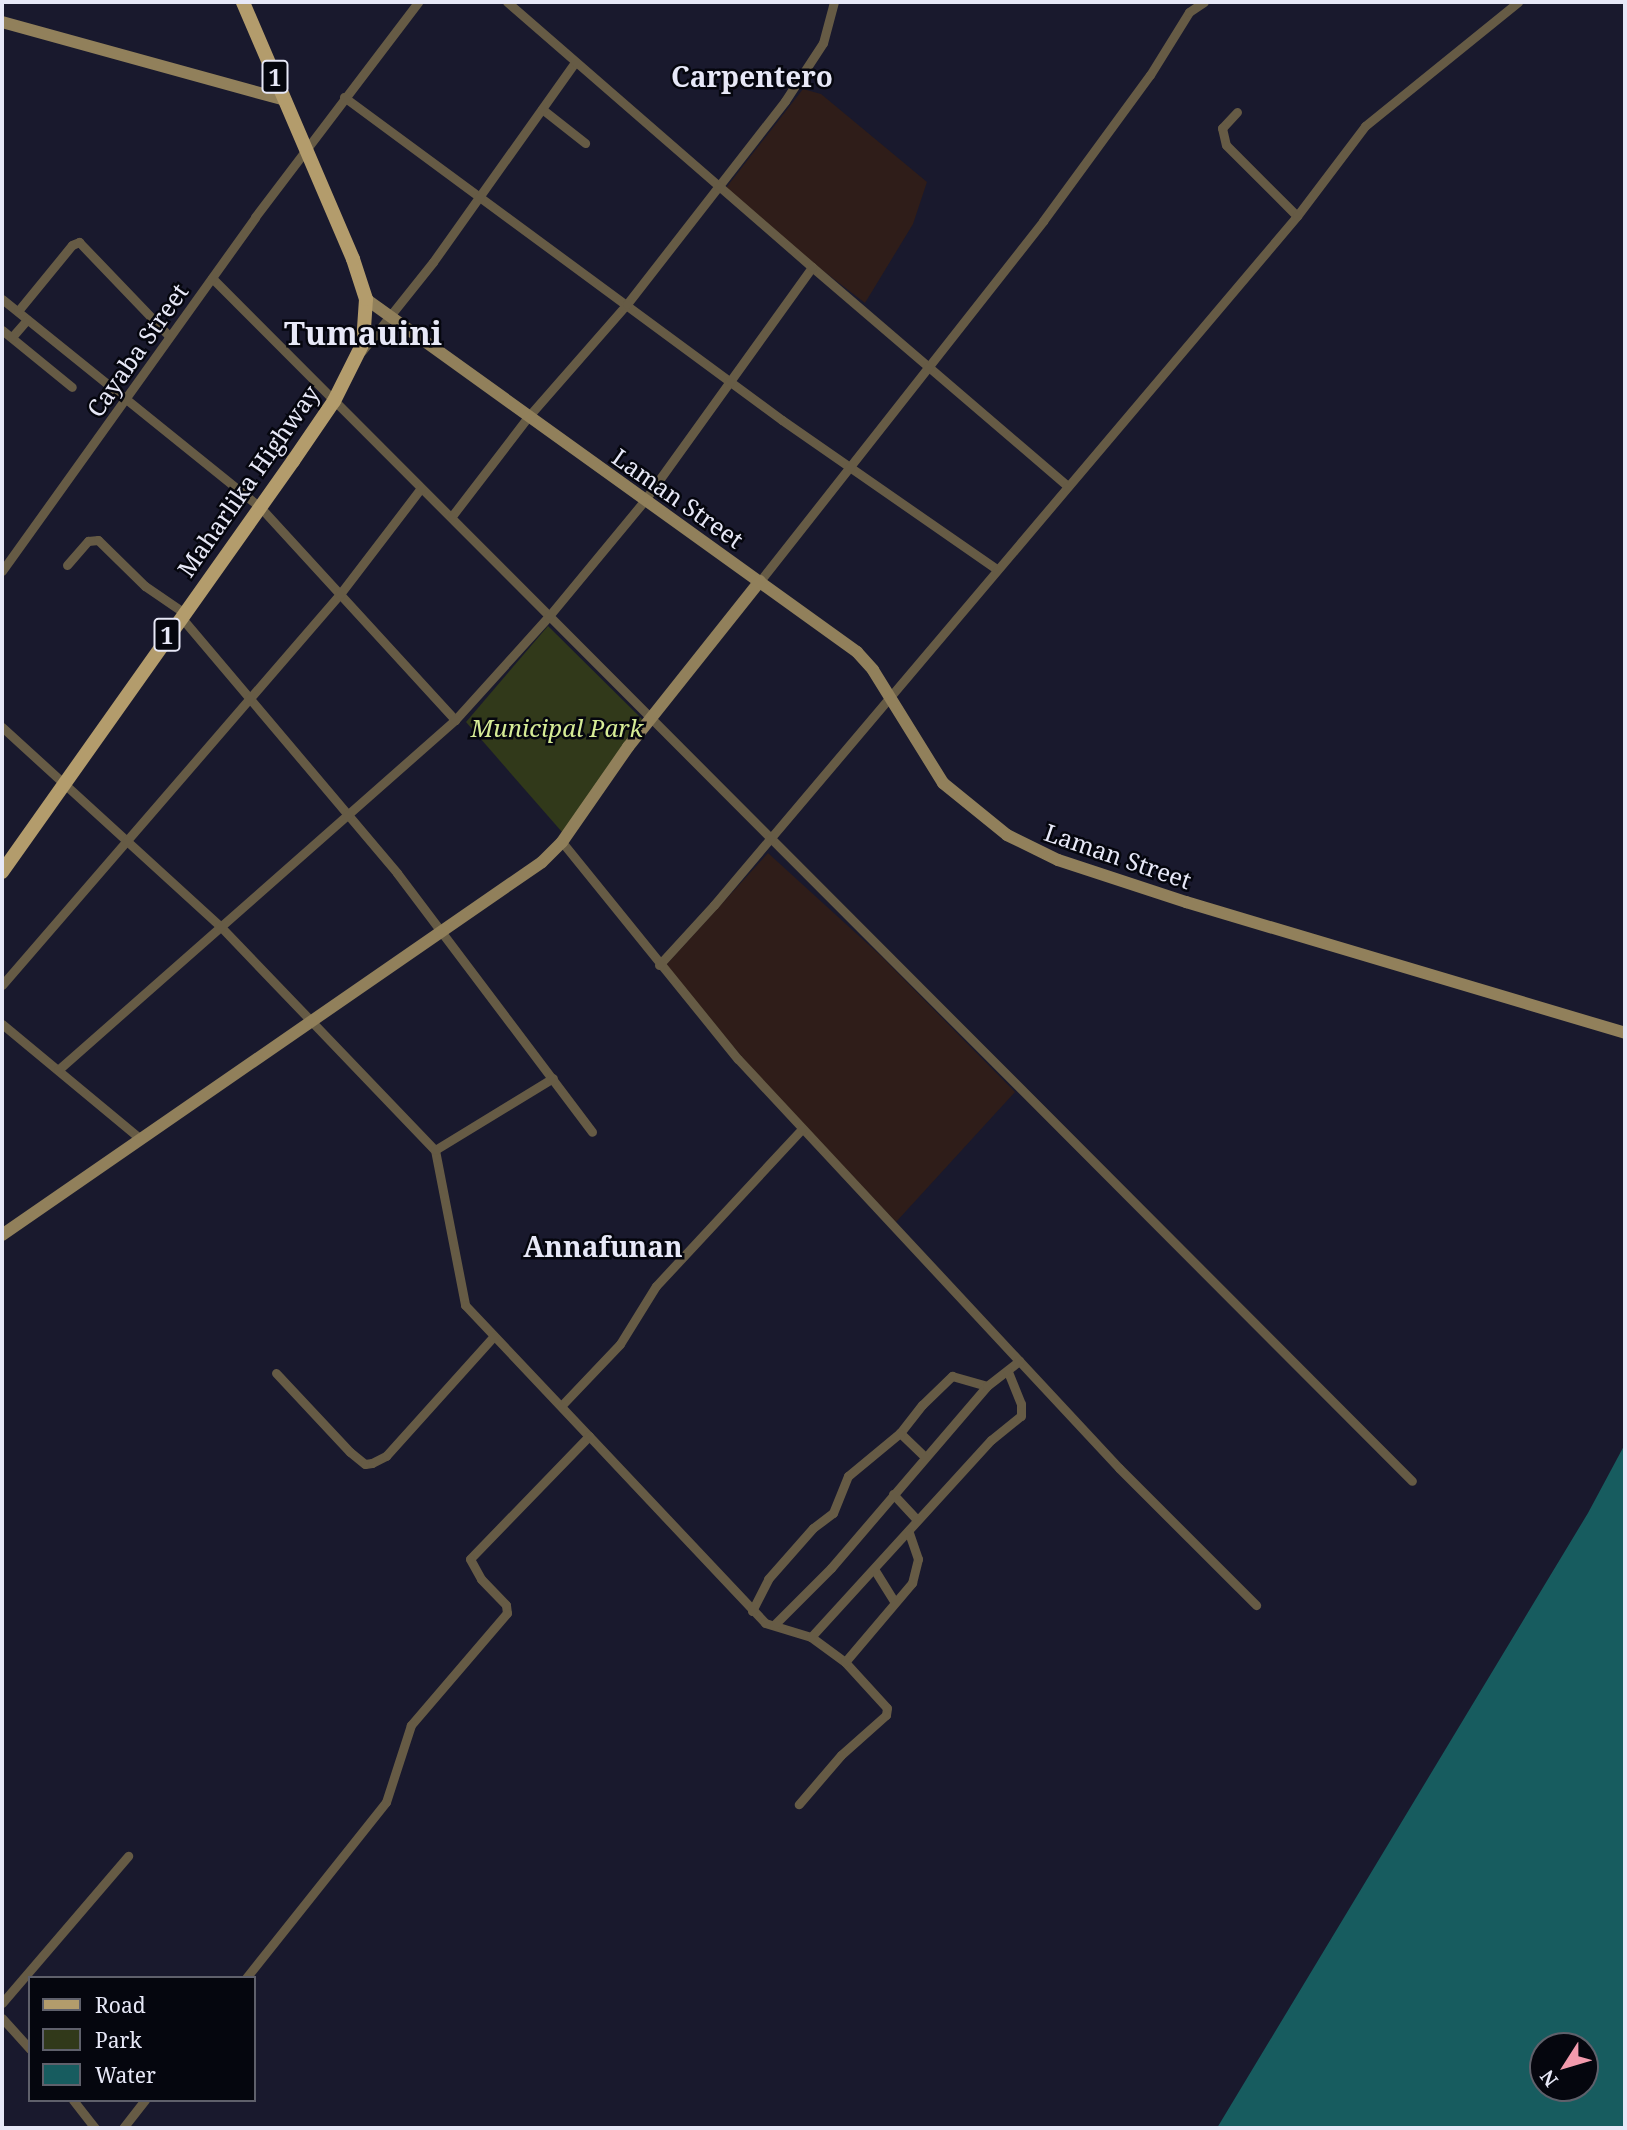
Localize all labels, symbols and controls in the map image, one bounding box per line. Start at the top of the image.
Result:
road number: 1 [261,58,289,96]
district label: Carpentero [671,59,833,93]
street label: Cayaba Street [80,278,194,422]
district label: Tumauini [284,314,442,352]
street label: Maharlika Highway [171,380,325,582]
street label: Laman Street [607,442,749,554]
road number: 1 [153,615,181,654]
park label: Municipal Park [471,714,643,742]
street label: Laman Street [1041,817,1195,895]
district label: Annafunan [523,1229,683,1263]
legend [28,1976,256,2102]
text: Road [95,1991,146,2019]
text: Park [95,2026,142,2054]
north arrow [1529,2032,1599,2102]
text: Water [95,2061,156,2089]
text: N [1534,2065,1564,2092]

